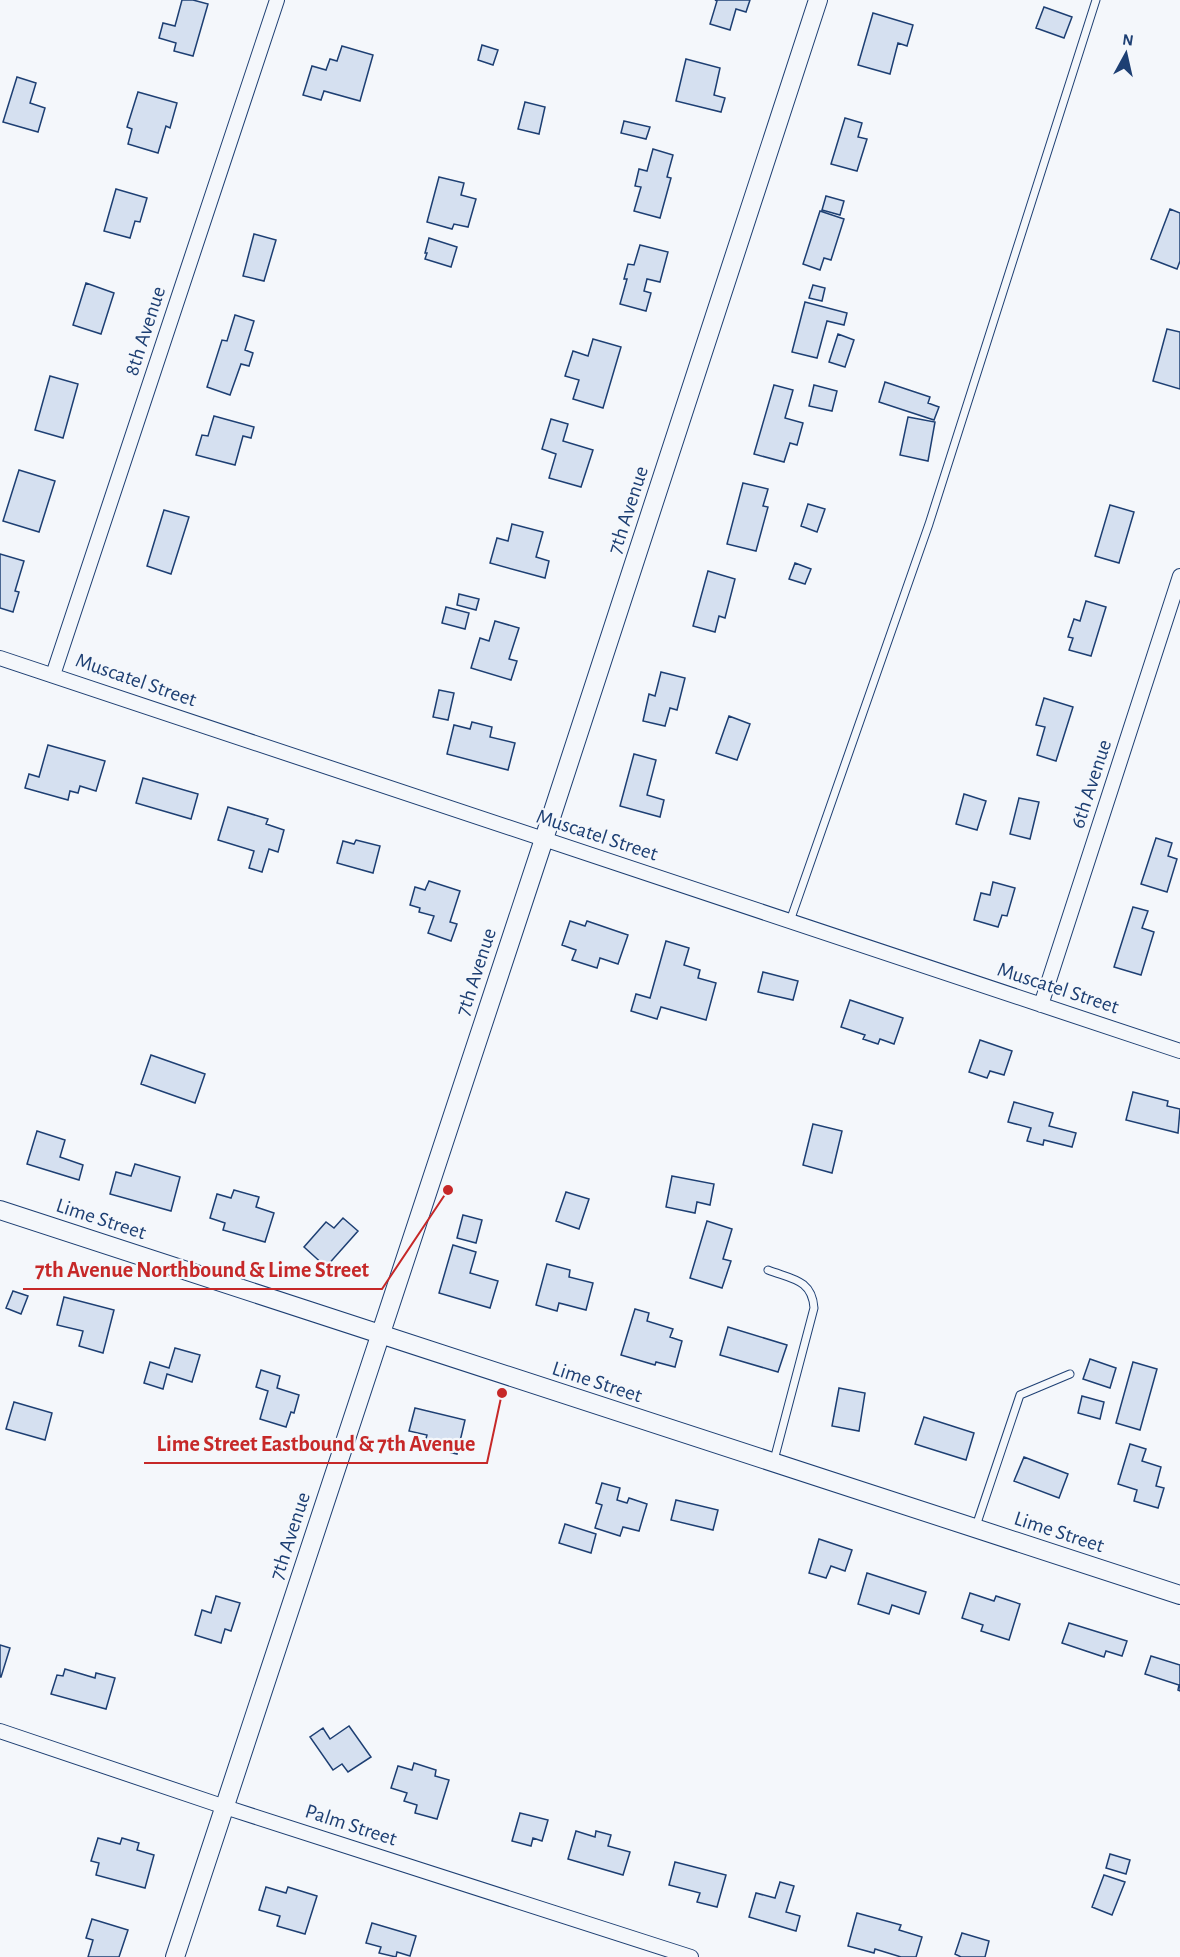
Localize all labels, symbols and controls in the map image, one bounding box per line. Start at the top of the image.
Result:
north arrow [1096,24,1156,84]
text: N [1121,31,1135,49]
street label: 8th Avenue [121,284,169,378]
street label: 7th Avenue [604,463,652,557]
street label: Muscatel Street [73,649,199,711]
street label: 6th Avenue [1067,737,1115,831]
street label: Muscatel Street [534,805,661,865]
street label: 7th Avenue [452,925,500,1019]
street label: Muscatel Street [995,958,1122,1018]
street label: Lime Street [53,1195,149,1243]
callout: 7th Avenue Northbound & Lime Street [23,1249,382,1289]
text: 7th Avenue Northbound & Lime Street [35,1259,370,1281]
street label: Lime Street [549,1358,645,1406]
callout: Lime Street Eastbound & 7th Avenue [144,1423,487,1463]
text: Lime Street Eastbound & 7th Avenue [157,1433,475,1455]
street label: 7th Avenue [266,1489,314,1583]
street label: Lime Street [1011,1508,1107,1556]
street label: Palm Street [303,1800,400,1850]

